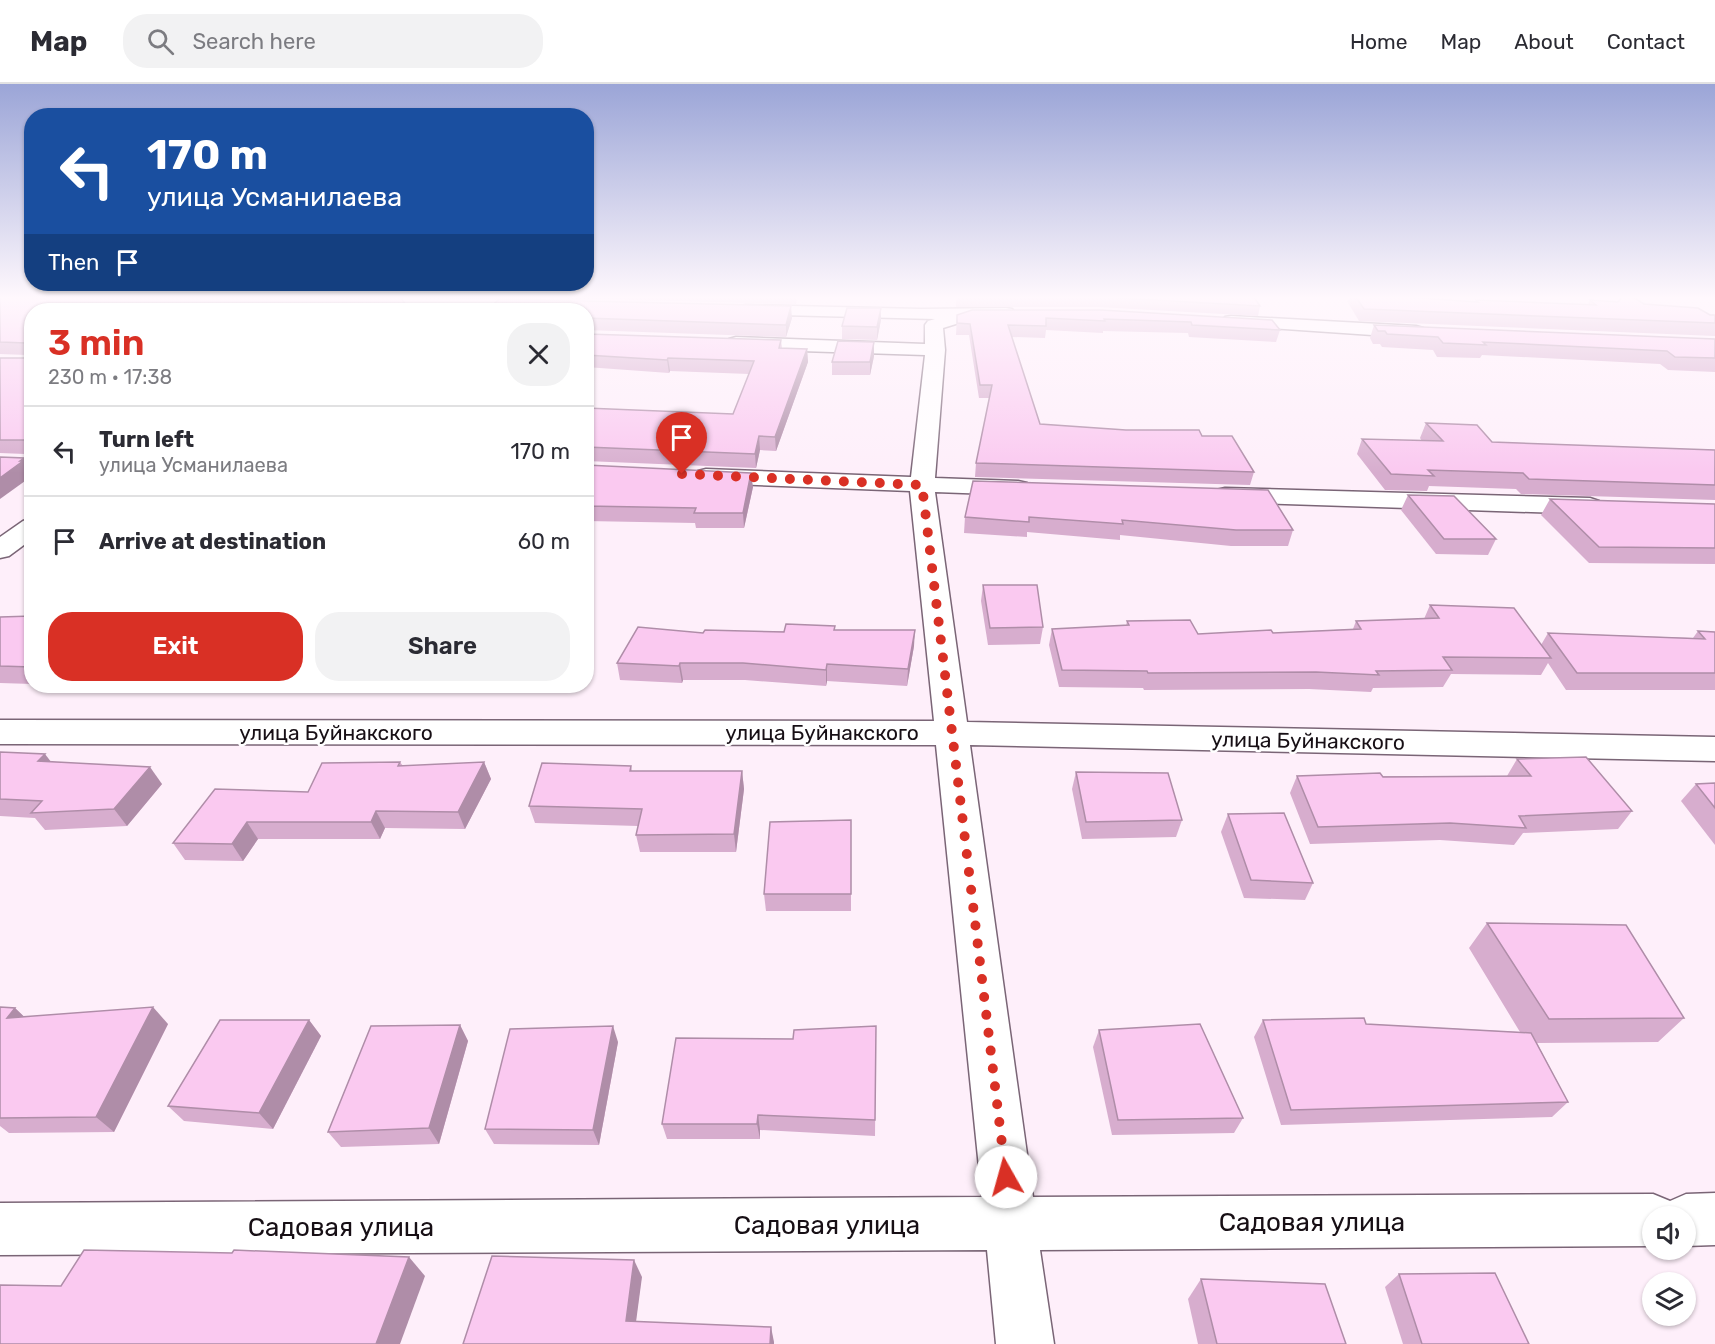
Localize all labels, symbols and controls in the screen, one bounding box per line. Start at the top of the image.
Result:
search box [123,14,543,68]
text: Map [30,25,87,58]
icon: search [144,25,177,58]
text: Search here [192,28,316,55]
text: Home [1350,29,1407,54]
text: Map [1440,29,1481,54]
text: About [1514,29,1574,54]
text: Contact [1607,29,1685,54]
text: 170 m [147,130,268,180]
icon: left [48,132,126,210]
text: улица Усманилаева [147,181,402,213]
icon: arrive [111,246,144,279]
text: Then [48,249,99,276]
text: 3 min [48,321,145,364]
button: close [507,323,570,386]
text: 230 m · 17:38 [48,365,172,389]
pin [656,412,707,474]
icon: arrive [665,421,698,454]
text: Turn left [99,426,194,453]
icon: left [48,435,81,468]
text: 170 m [510,438,570,465]
text: улица Усманилаева [99,453,288,477]
icon: arrive [48,525,81,558]
text: Arrive at destination [99,528,326,555]
text: 60 m [518,528,570,555]
button: Exit [48,612,303,681]
button: Share [315,612,570,681]
street label: улица Буйнакского [239,720,433,745]
street label: улица Буйнакского [725,720,919,745]
street label: улица Буйнакского [1211,726,1405,755]
position arrow [974,1145,1038,1209]
map controls [1642,1206,1696,1326]
button: sound [1642,1206,1696,1260]
street label: Садовая улица [1219,1207,1405,1238]
street label: Садовая улица [734,1210,920,1241]
street label: Садовая улица [248,1212,434,1243]
button: layers [1642,1272,1696,1326]

